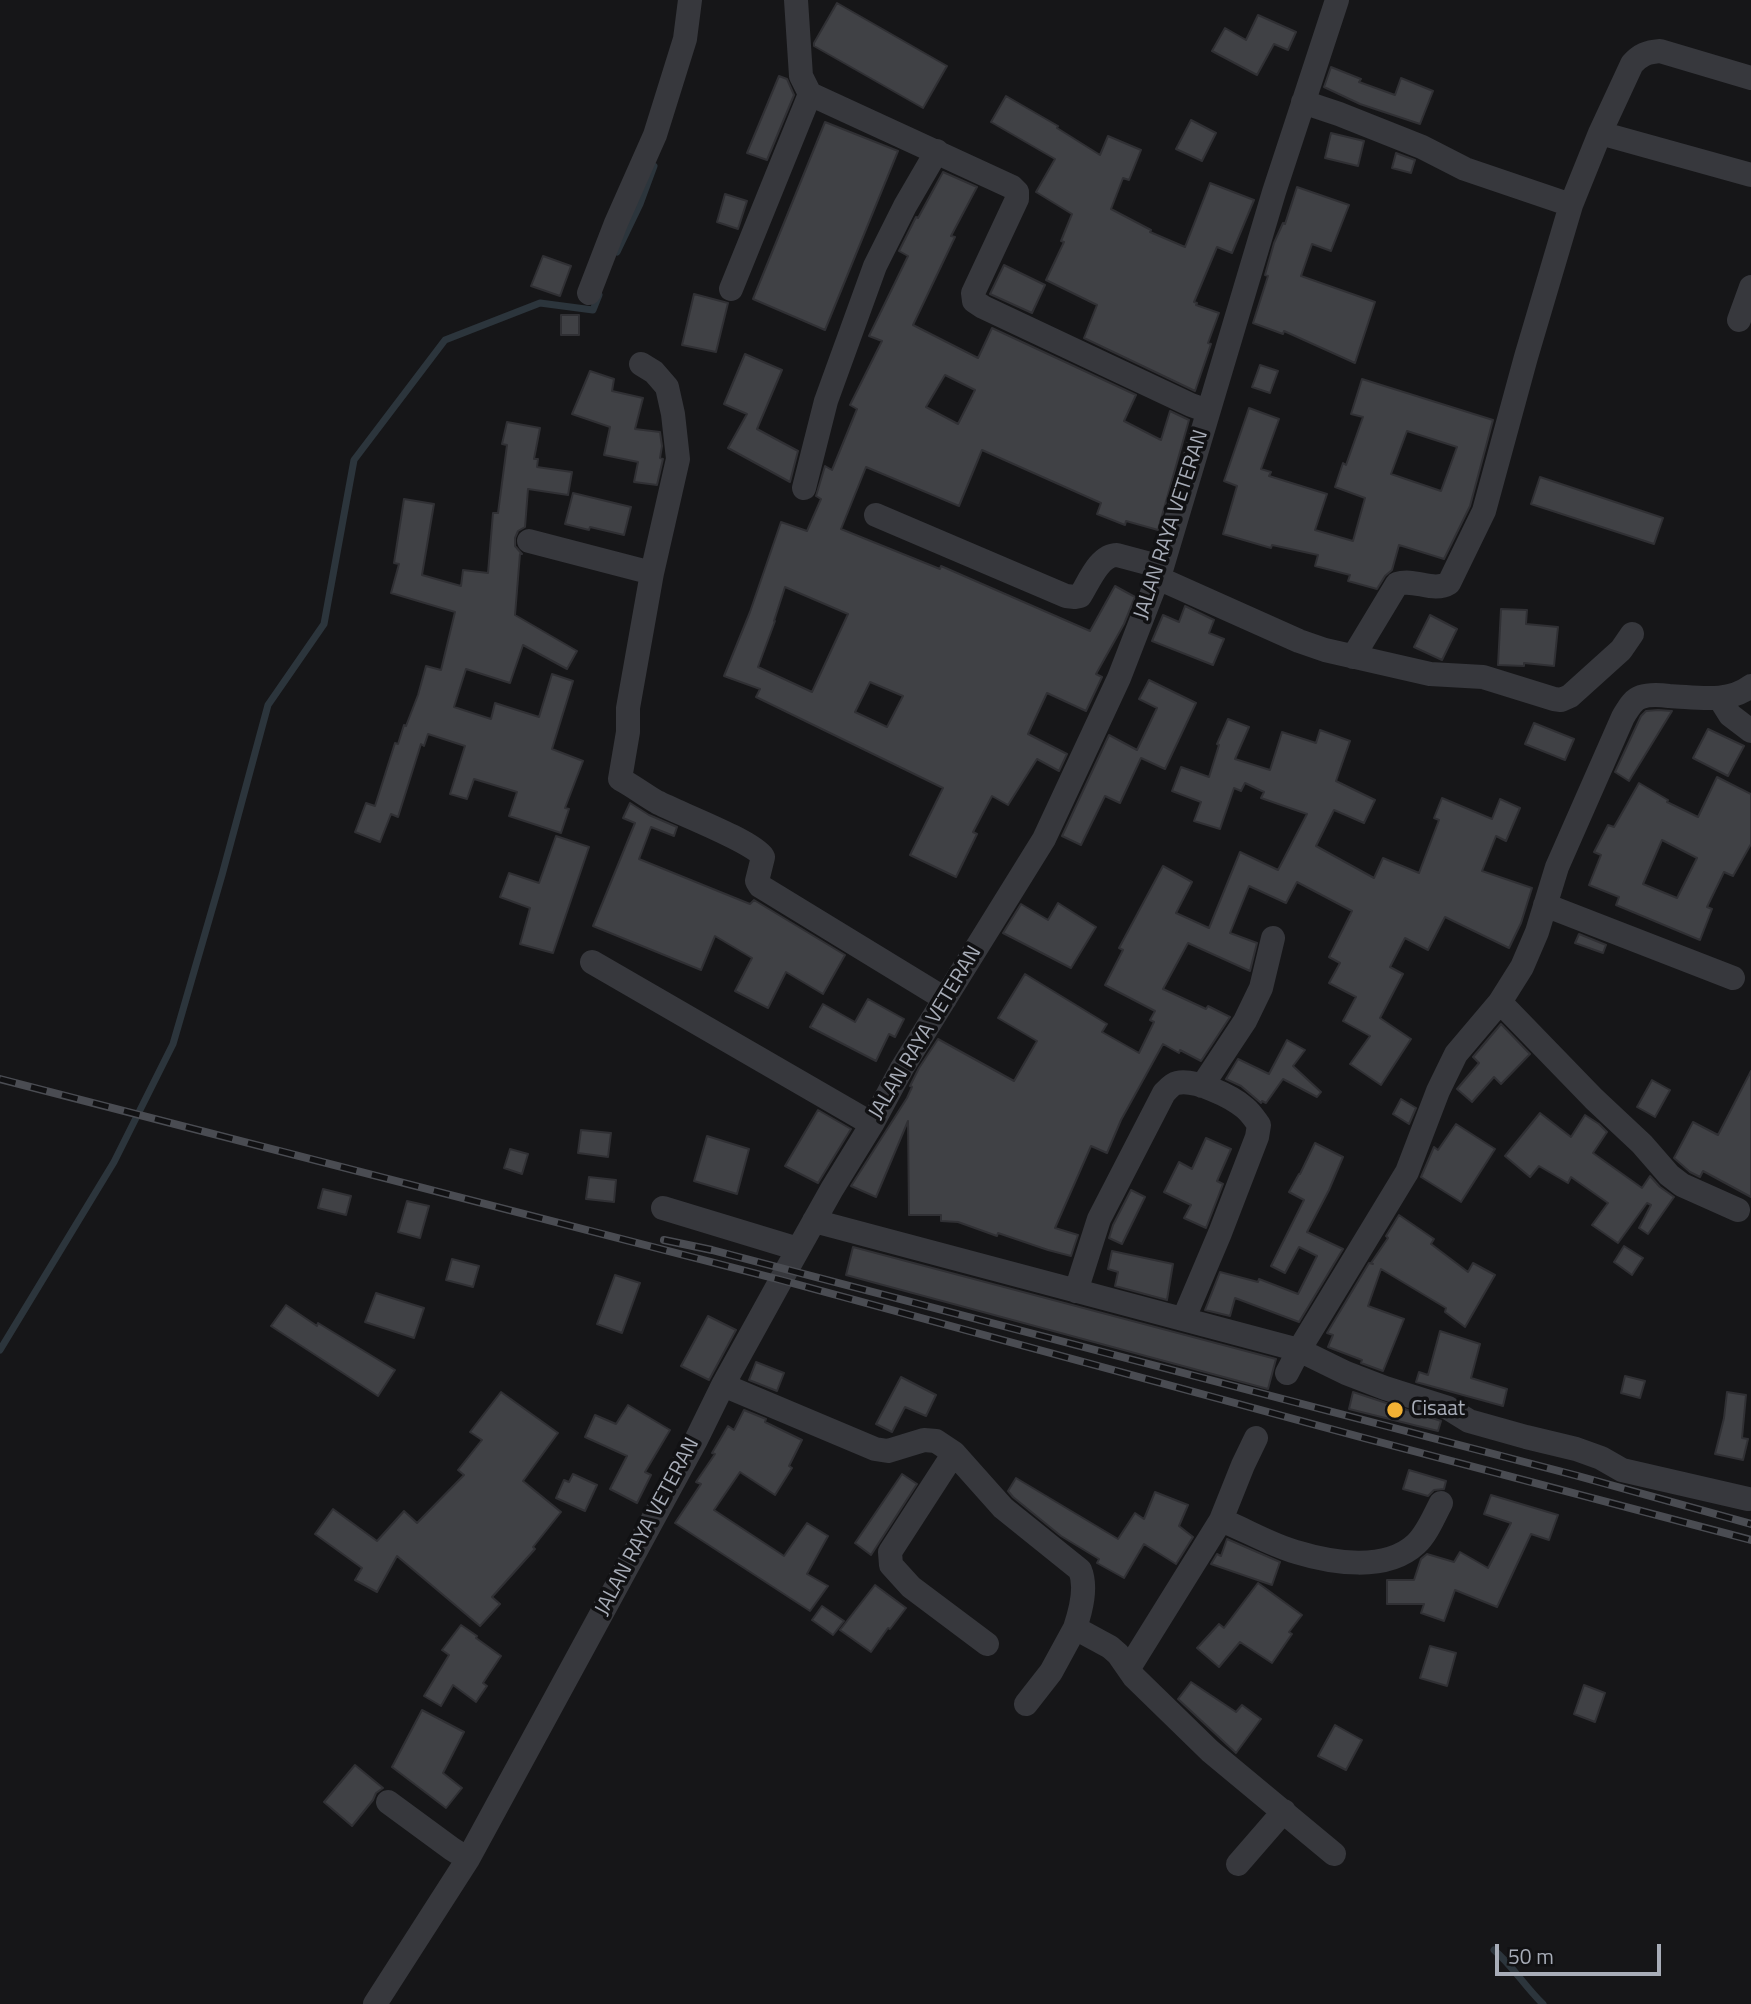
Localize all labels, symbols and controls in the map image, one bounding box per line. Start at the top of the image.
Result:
street label: JALAN RAYA VETERAN [1129,427,1215,623]
street label: JALAN RAYA VETERAN [864,942,988,1124]
place label: Cisaat [1411,1397,1465,1423]
marker: Cisaat [1385,1400,1405,1420]
street label: JALAN RAYA VETERAN [590,1434,706,1620]
scale bar [1499,1930,1665,1974]
text: 50 m [1508,1940,1554,1972]

